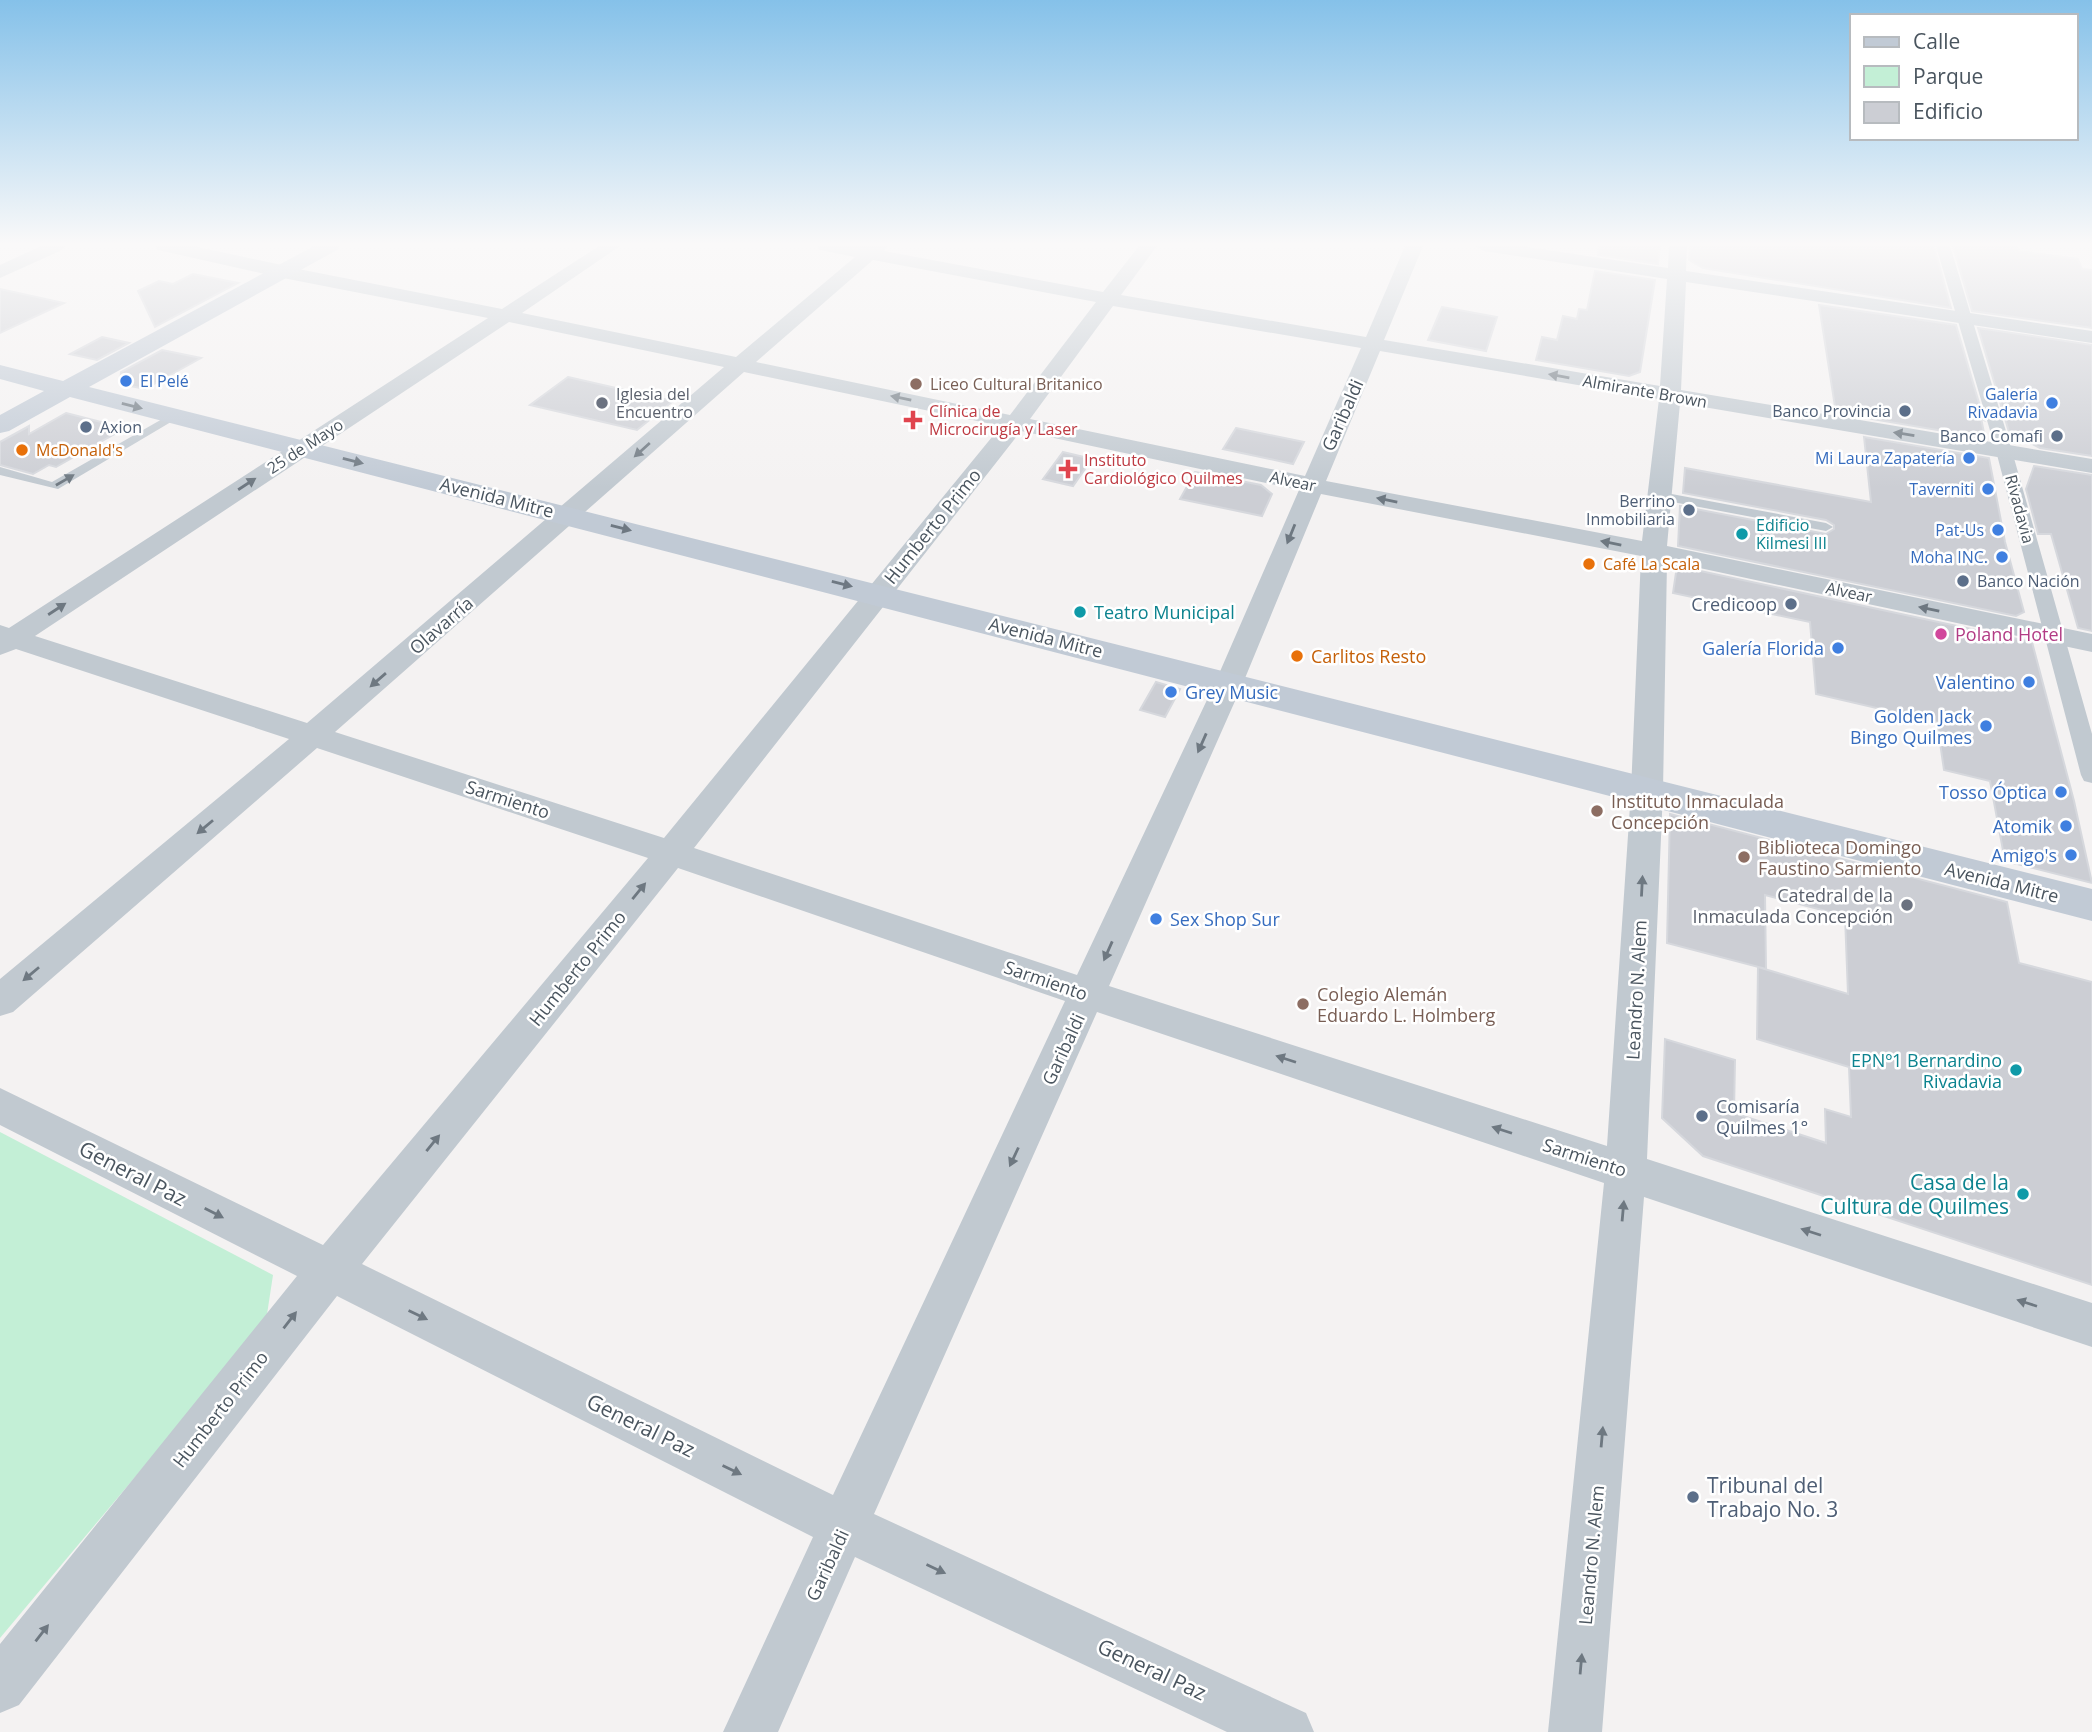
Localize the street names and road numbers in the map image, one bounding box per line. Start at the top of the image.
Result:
street label: Almirante Brown [1581,369,1709,413]
street label: Garibaldi [1316,375,1368,455]
street label: 25 de Mayo [263,413,347,479]
street label: Humberto Primo [878,463,986,589]
street label: Alvear [1268,465,1319,497]
street label: Avenida Mitre [438,471,556,523]
street label: Rivadavia [2000,472,2040,546]
street label: Alvear [1824,576,1875,608]
street label: Olavarría [404,591,478,659]
street label: Avenida Mitre [987,611,1105,663]
street label: Sarmiento [463,774,553,824]
street label: Avenida Mitre [1943,856,2061,908]
street label: Humberto Primo [523,905,631,1031]
street label: Leandro N. Alem [1620,919,1652,1061]
street label: Sarmiento [1001,955,1091,1005]
street label: Garibaldi [1036,1009,1090,1089]
street label: Sarmiento [1540,1132,1630,1182]
street label: General Paz [75,1134,192,1212]
street label: Humberto Primo [167,1346,273,1472]
street label: General Paz [582,1387,700,1463]
street label: Leandro N. Alem [1573,1484,1609,1626]
street label: Garibaldi [800,1525,854,1605]
street label: General Paz [1093,1632,1211,1706]

